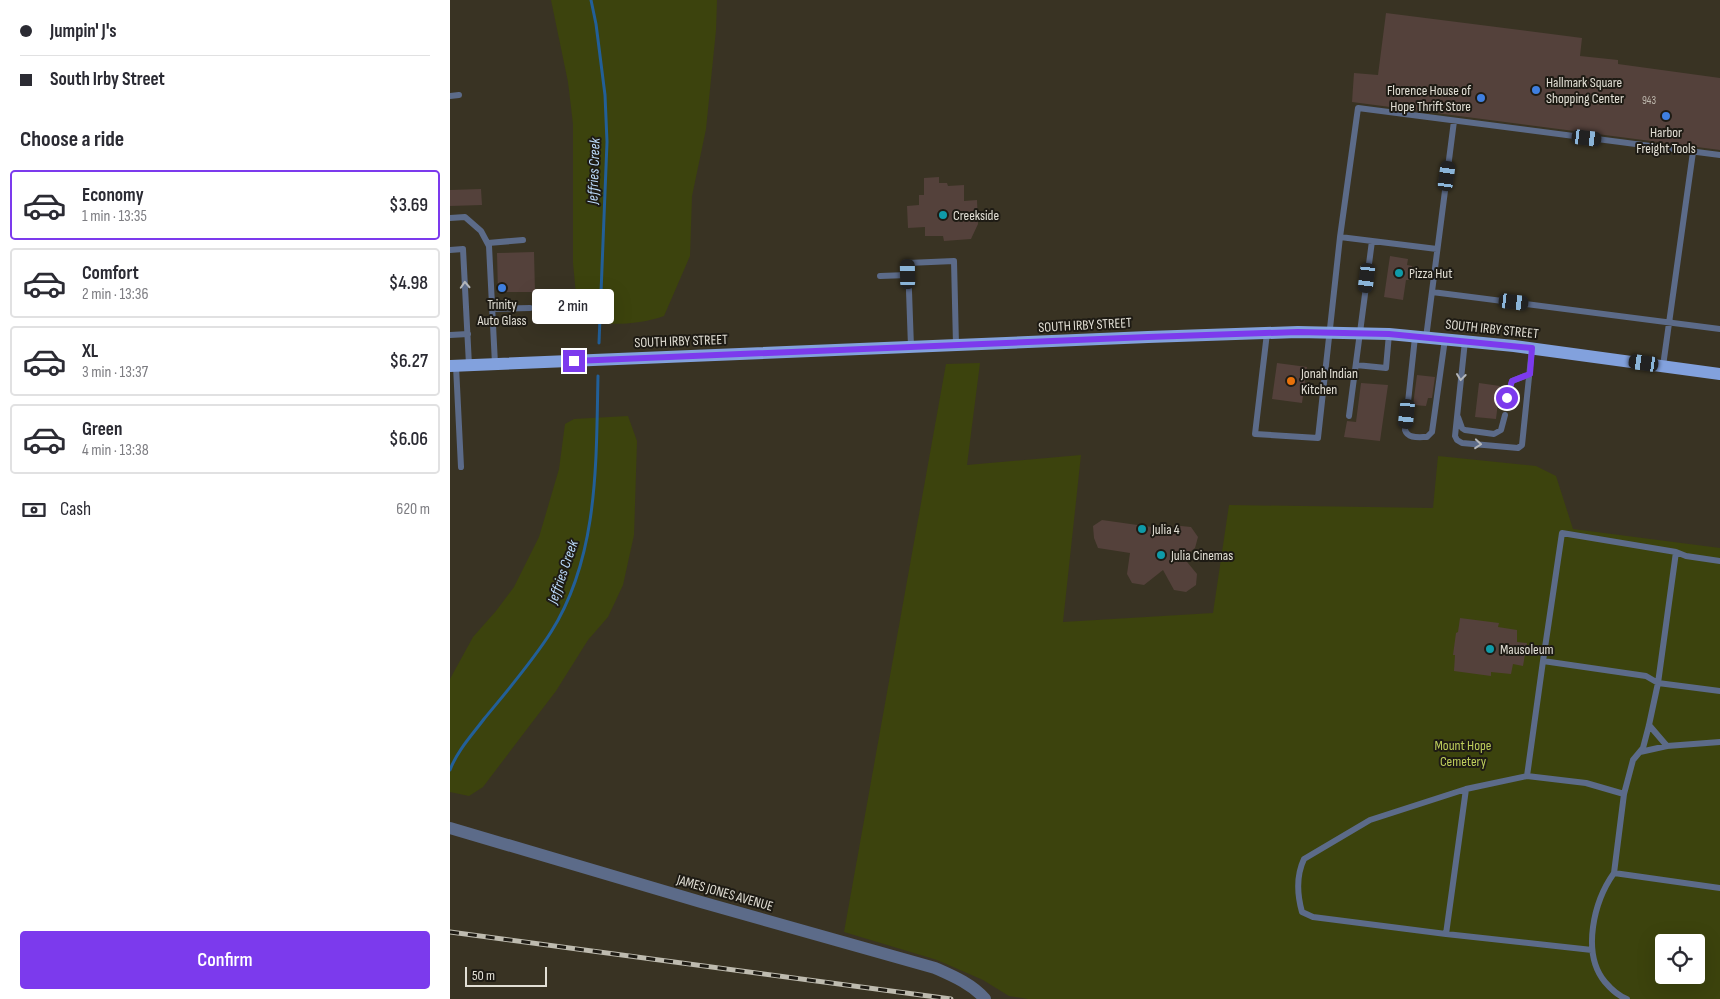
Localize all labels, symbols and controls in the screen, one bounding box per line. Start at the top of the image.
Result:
text: Jumpin' J's [50,20,117,43]
text: South Irby Street [50,68,165,91]
place label: Hallmark Square Shopping Center [1546,74,1624,107]
place label: Florence House of Hope Thrift Store [1387,82,1472,115]
marker: Hallmark Square Shopping Center [1530,84,1542,96]
marker: Florence House of Hope Thrift Store [1475,92,1487,104]
house number: 943 [1642,94,1656,107]
marker: Harbor Freight Tools [1660,110,1672,122]
place label: Harbor Freight Tools [1636,124,1696,157]
text: Choose a ride [20,126,124,153]
car [1571,129,1602,147]
water label: Jeffries Creek [583,137,605,205]
car [1437,160,1456,192]
icon: car [22,183,67,228]
text: Economy [82,184,144,207]
text: $3.69 [389,194,428,217]
text: 1 min · 13:35 [82,207,147,226]
place label: Creekside [953,207,999,224]
marker: Creekside [937,209,949,221]
car [900,259,915,289]
icon: car [22,261,67,306]
text: Comfort [82,262,139,285]
car [1357,262,1376,294]
place label: Pizza Hut [1409,265,1452,282]
marker: Pizza Hut [1393,267,1405,279]
text: $4.98 [389,272,428,295]
one-way arrow [459,281,470,289]
marker: Trinity Auto Glass [496,282,508,294]
text: 2 min · 13:36 [82,285,149,304]
callout: 2 min [533,288,615,324]
car [1498,293,1529,311]
place label: Trinity Auto Glass [477,296,526,329]
text: 2 min [558,297,588,316]
street label: SOUTH IRBY STREET [1038,314,1132,336]
street label: SOUTH IRBY STREET [1445,316,1540,342]
street label: SOUTH IRBY STREET [634,331,728,351]
icon: car [22,339,67,384]
text: XL [82,340,98,363]
text: $6.27 [389,350,428,373]
route end [563,350,585,372]
car [1628,353,1659,373]
text: 3 min · 13:37 [82,363,148,382]
place label: Jonah Indian Kitchen [1300,365,1358,398]
one-way arrow [1456,373,1467,381]
marker: Jonah Indian Kitchen [1285,375,1297,387]
route start [1496,387,1518,409]
car [1397,398,1416,430]
icon: car [22,417,67,462]
text: Green [82,418,122,441]
text: $6.06 [389,428,428,451]
one-way arrow [1474,439,1482,450]
text: 4 min · 13:38 [82,441,149,460]
icon: cash [20,496,48,524]
text: Cash [60,498,91,521]
text: 620 m [396,500,430,519]
place label: Julia 4 [1151,521,1180,538]
marker: Julia 4 [1136,523,1148,535]
water label: Jeffries Creek [543,537,583,607]
place label: Julia Cinemas [1170,547,1233,564]
marker: Julia Cinemas [1155,549,1167,561]
place label: Mausoleum [1500,641,1553,658]
marker: Mausoleum [1484,643,1496,655]
park label: Mount Hope Cemetery [1435,737,1491,770]
street label: JAMES JONES AVENUE [674,871,775,915]
button: Confirm [20,931,430,989]
map controls [1655,934,1705,984]
button: locate [1655,934,1705,984]
scale bar [465,964,548,987]
text: 50 m [472,967,495,984]

